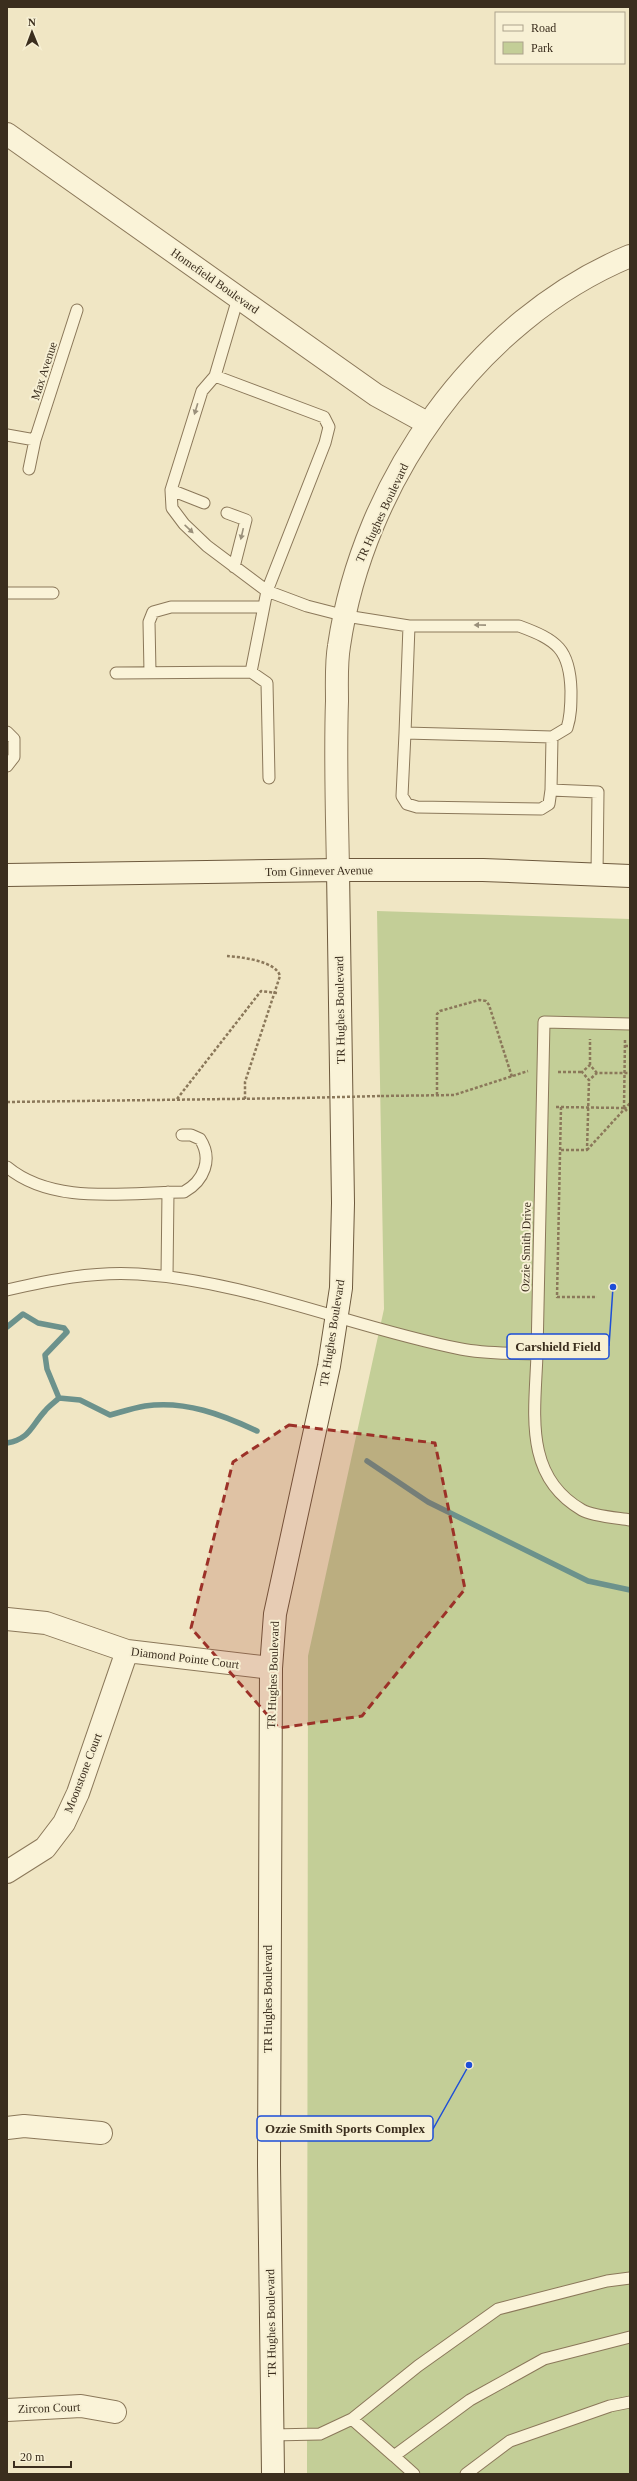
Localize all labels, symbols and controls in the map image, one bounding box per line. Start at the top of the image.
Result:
north arrow [12,12,52,52]
legend [495,12,625,64]
text: N [28,16,36,28]
text: Road [531,21,556,35]
text: Park [531,41,553,55]
street label: Homefield Boulevard [168,245,262,317]
street label: Max Avenue [28,340,60,402]
one-way arrow [193,403,199,415]
street label: TR Hughes Boulevard [353,461,411,565]
one-way arrow [184,525,194,534]
one-way arrow [239,528,245,540]
one-way arrow [473,622,486,628]
street label: Tom Ginnever Avenue [265,863,373,879]
street label: TR Hughes Boulevard [332,956,348,1064]
street label: Ozzie Smith Drive [518,1202,534,1292]
street label: TR Hughes Boulevard [317,1279,347,1387]
callout: Carshield Field [507,1334,609,1359]
text: Carshield Field [515,1339,602,1354]
street label: TR Hughes Boulevard [264,1621,282,1729]
street label: Diamond Pointe Court [130,1644,240,1672]
street label: Moonstone Court [61,1731,105,1815]
street label: TR Hughes Boulevard [261,1945,275,2053]
callout: Ozzie Smith Sports Complex [257,2116,433,2141]
text: Ozzie Smith Sports Complex [265,2121,425,2136]
street label: TR Hughes Boulevard [263,2269,279,2377]
street label: Zircon Court [18,2400,81,2416]
scale bar [14,2443,71,2469]
text: 20 m [20,2450,45,2464]

